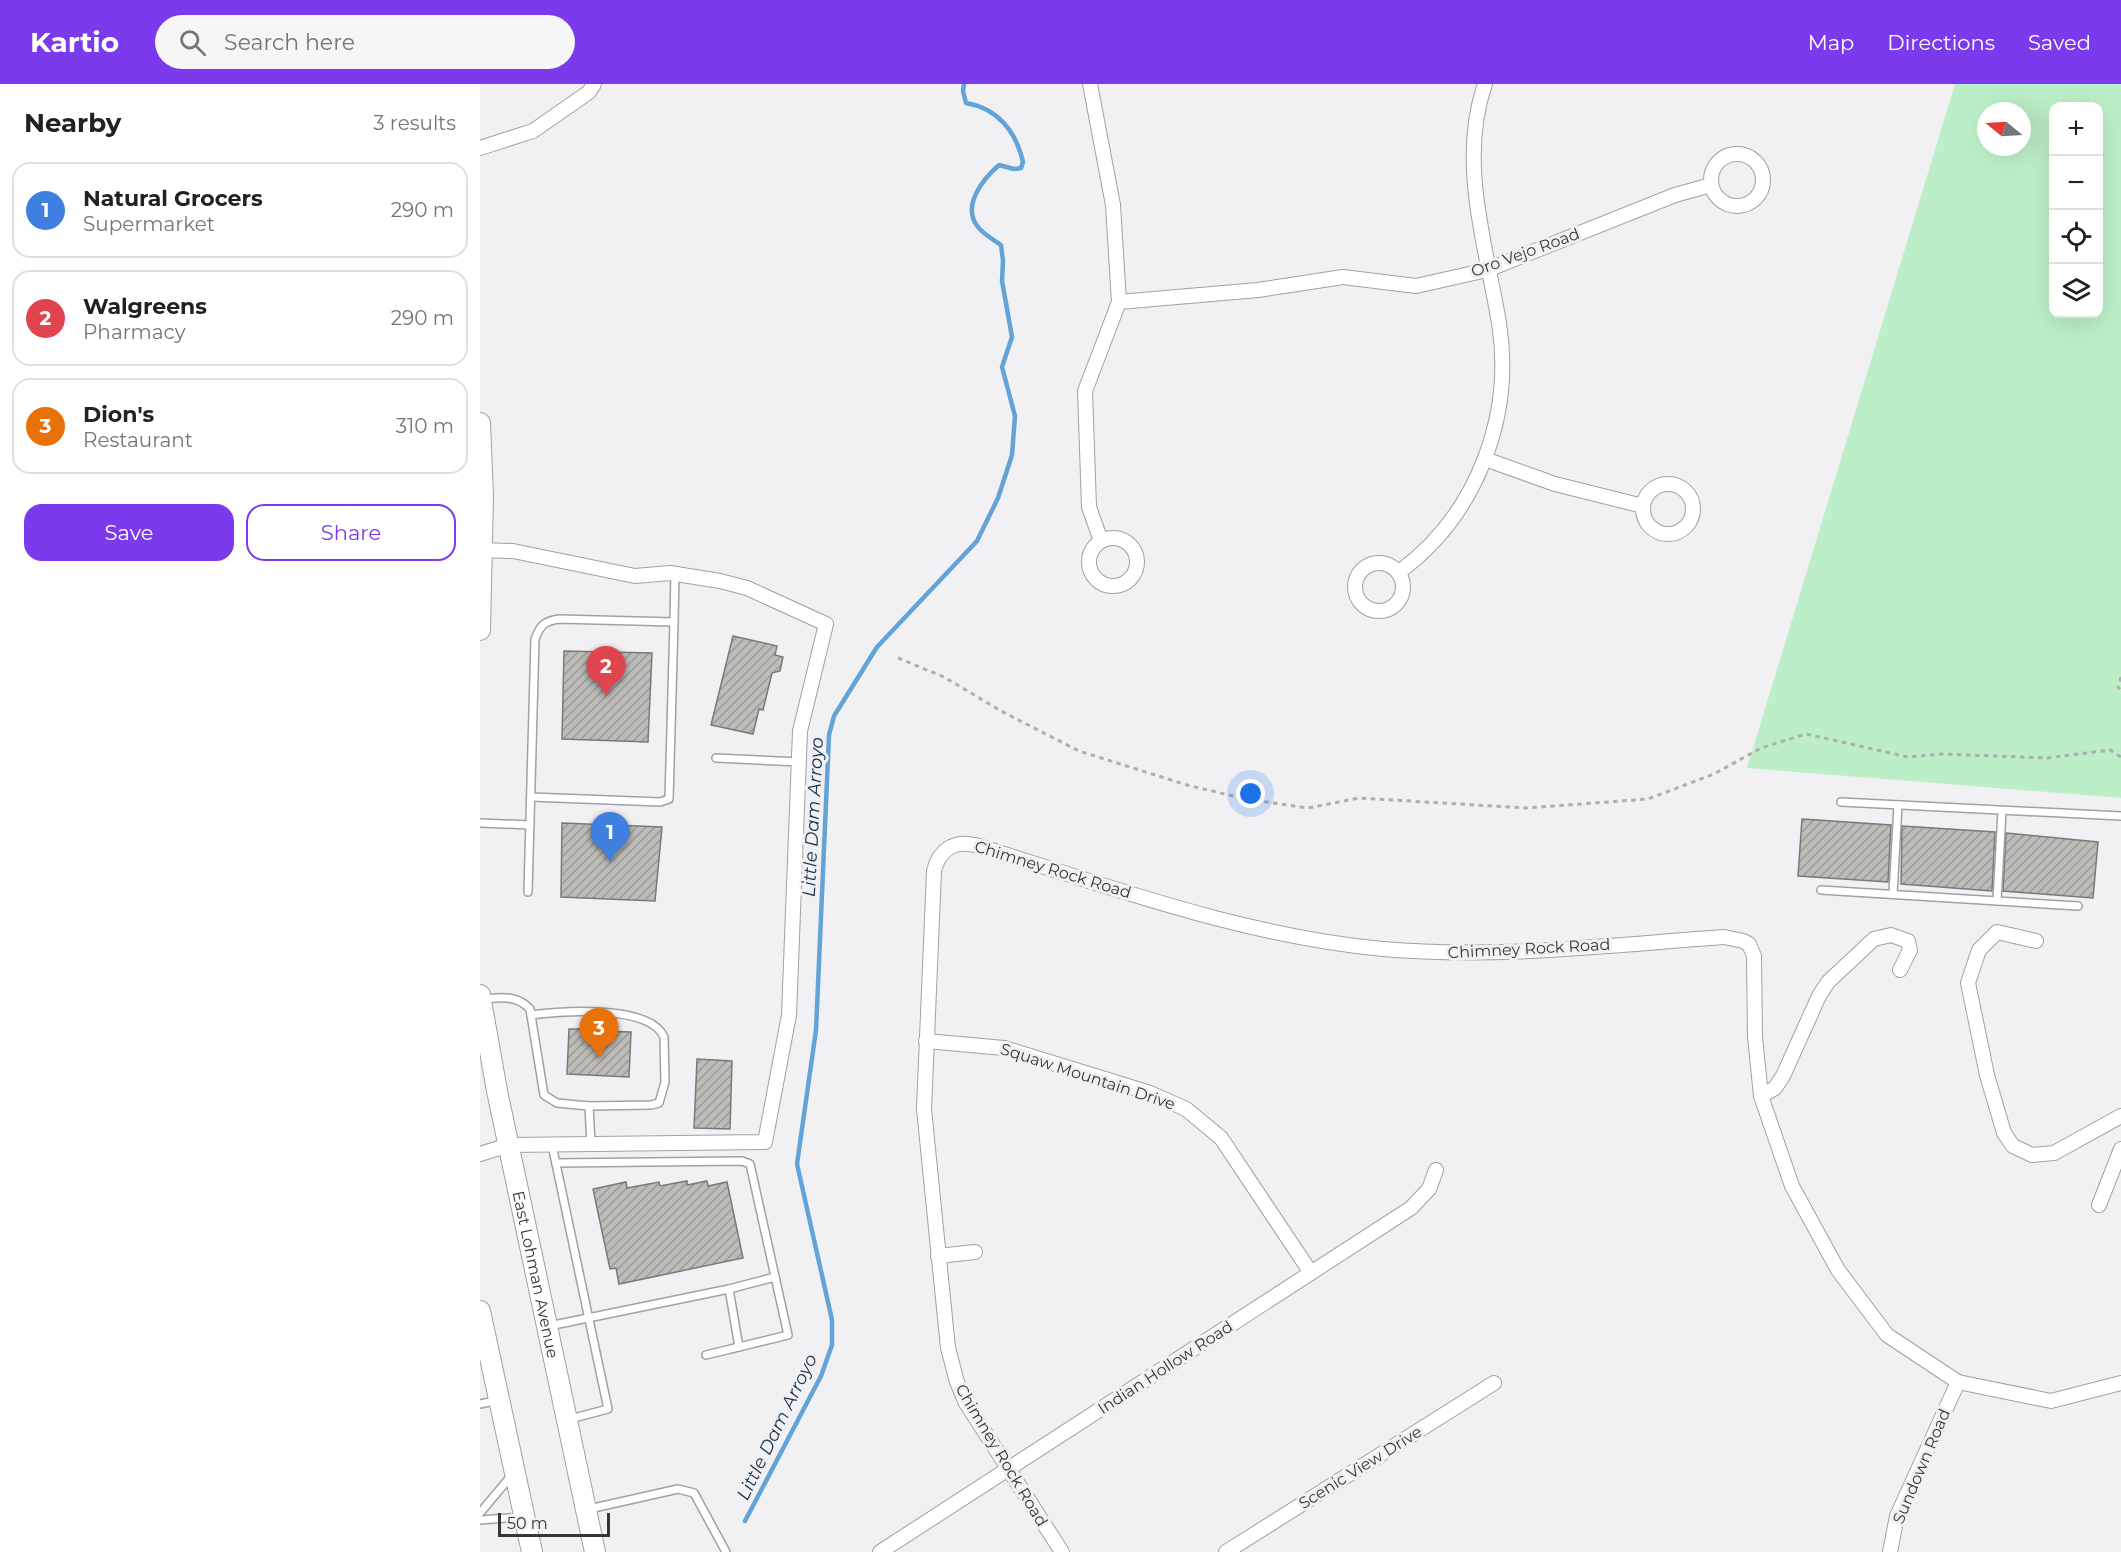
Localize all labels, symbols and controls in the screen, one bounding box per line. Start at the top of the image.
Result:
search box [155,15,575,69]
text: Kartio [30,25,119,59]
icon: search [176,26,209,59]
text: Search here [224,29,355,56]
text: Map [1808,30,1854,55]
text: Directions [1887,30,1995,55]
text: Saved [2028,30,2091,55]
north arrow [1977,102,2031,156]
map controls [2049,102,2103,318]
button: + [2049,102,2103,156]
text: Nearby [24,107,121,139]
text: 3 results [373,111,456,135]
button: − [2049,156,2103,210]
text: Natural Grocers [83,185,263,212]
text: 1 [42,198,49,222]
text: 290 m [391,198,454,222]
button: locate [2049,210,2103,264]
text: Supermarket [83,212,215,236]
street label: Oro Vejo Road [1468,224,1582,281]
button: layers [2049,264,2103,318]
text: Walgreens [83,293,207,320]
text: 2 [40,306,51,330]
text: 290 m [391,306,454,330]
text: Pharmacy [83,320,186,344]
text: Dion's [83,401,154,428]
text: 3 [40,414,51,438]
text: 310 m [396,414,454,438]
text: Restaurant [83,428,193,452]
button: Save [24,504,234,561]
button: Share [246,504,456,561]
pin: 2 [586,646,626,696]
water label: Little Dam Arroyo [798,737,828,897]
your location [1236,779,1265,808]
pin: 1 [590,812,630,862]
street label: Chimney Rock Road [972,837,1133,902]
street label: Chimney Rock Road [1447,935,1611,962]
pin: 3 [580,1008,618,1058]
street label: Squaw Mountain Drive [998,1039,1178,1114]
street label: East Lohman Avenue [508,1189,563,1360]
street label: Indian Hollow Road [1094,1317,1236,1418]
water label: Little Dam Arroyo [732,1350,822,1504]
street label: Chimney Rock Road [952,1381,1052,1530]
street label: Sundown Road [1889,1406,1954,1527]
street label: Scenic View Drive [1295,1422,1425,1513]
scale bar [498,1510,610,1538]
text: 50 m [507,1514,548,1533]

